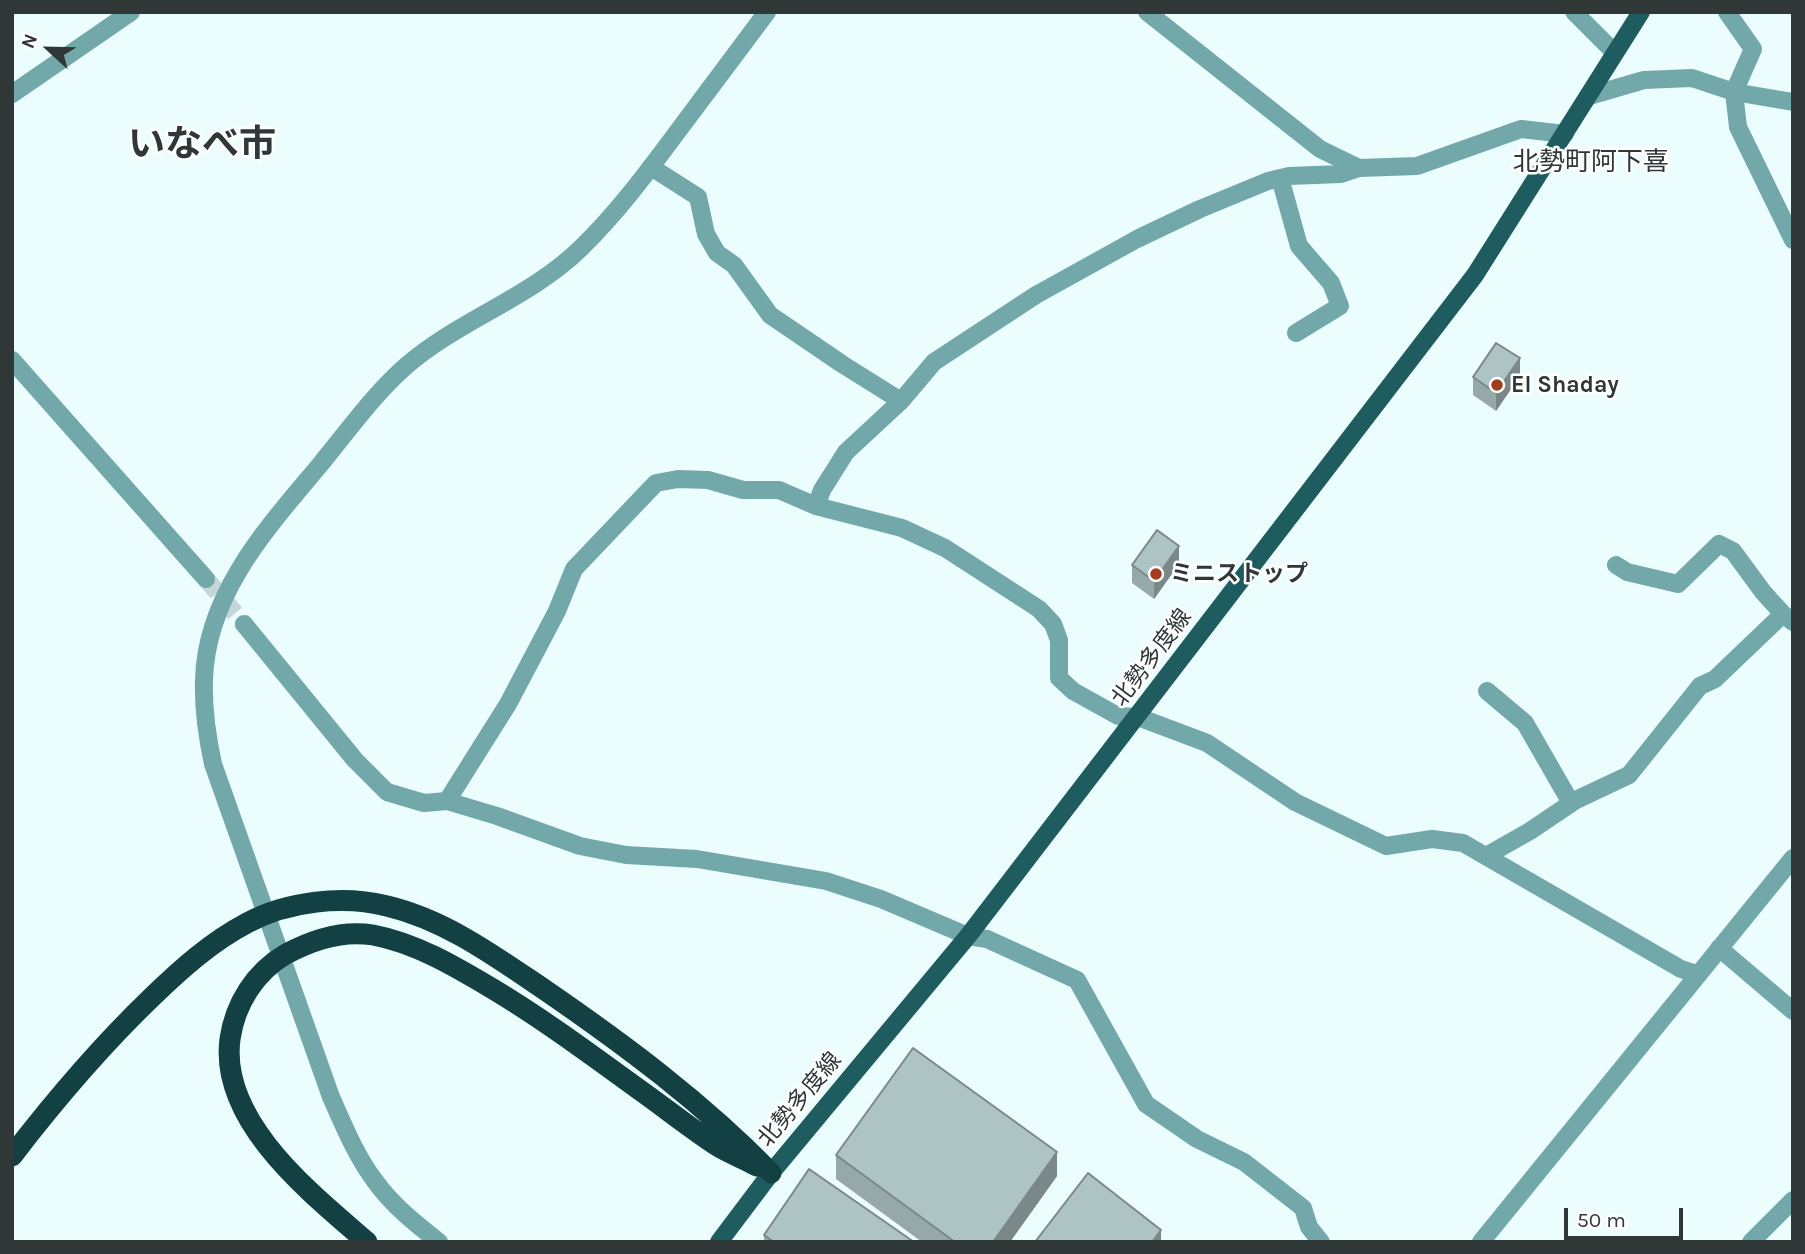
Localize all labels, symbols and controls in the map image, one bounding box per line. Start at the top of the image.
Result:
north arrow [14,14,84,84]
text: N [17,31,42,52]
district label: いなべ市 [128,123,276,167]
district label: 北勢町阿下喜 [1513,147,1669,179]
place label: El Shaday [1511,371,1619,399]
marker: El Shaday [1489,377,1505,393]
place label: ミニストップ [1170,560,1308,588]
marker: ミニストップ [1148,566,1164,582]
street label: 北勢多度線 [1106,604,1198,712]
street label: 北勢多度線 [752,1047,848,1153]
scale bar [1567,1194,1686,1238]
text: 50 m [1577,1208,1626,1232]

